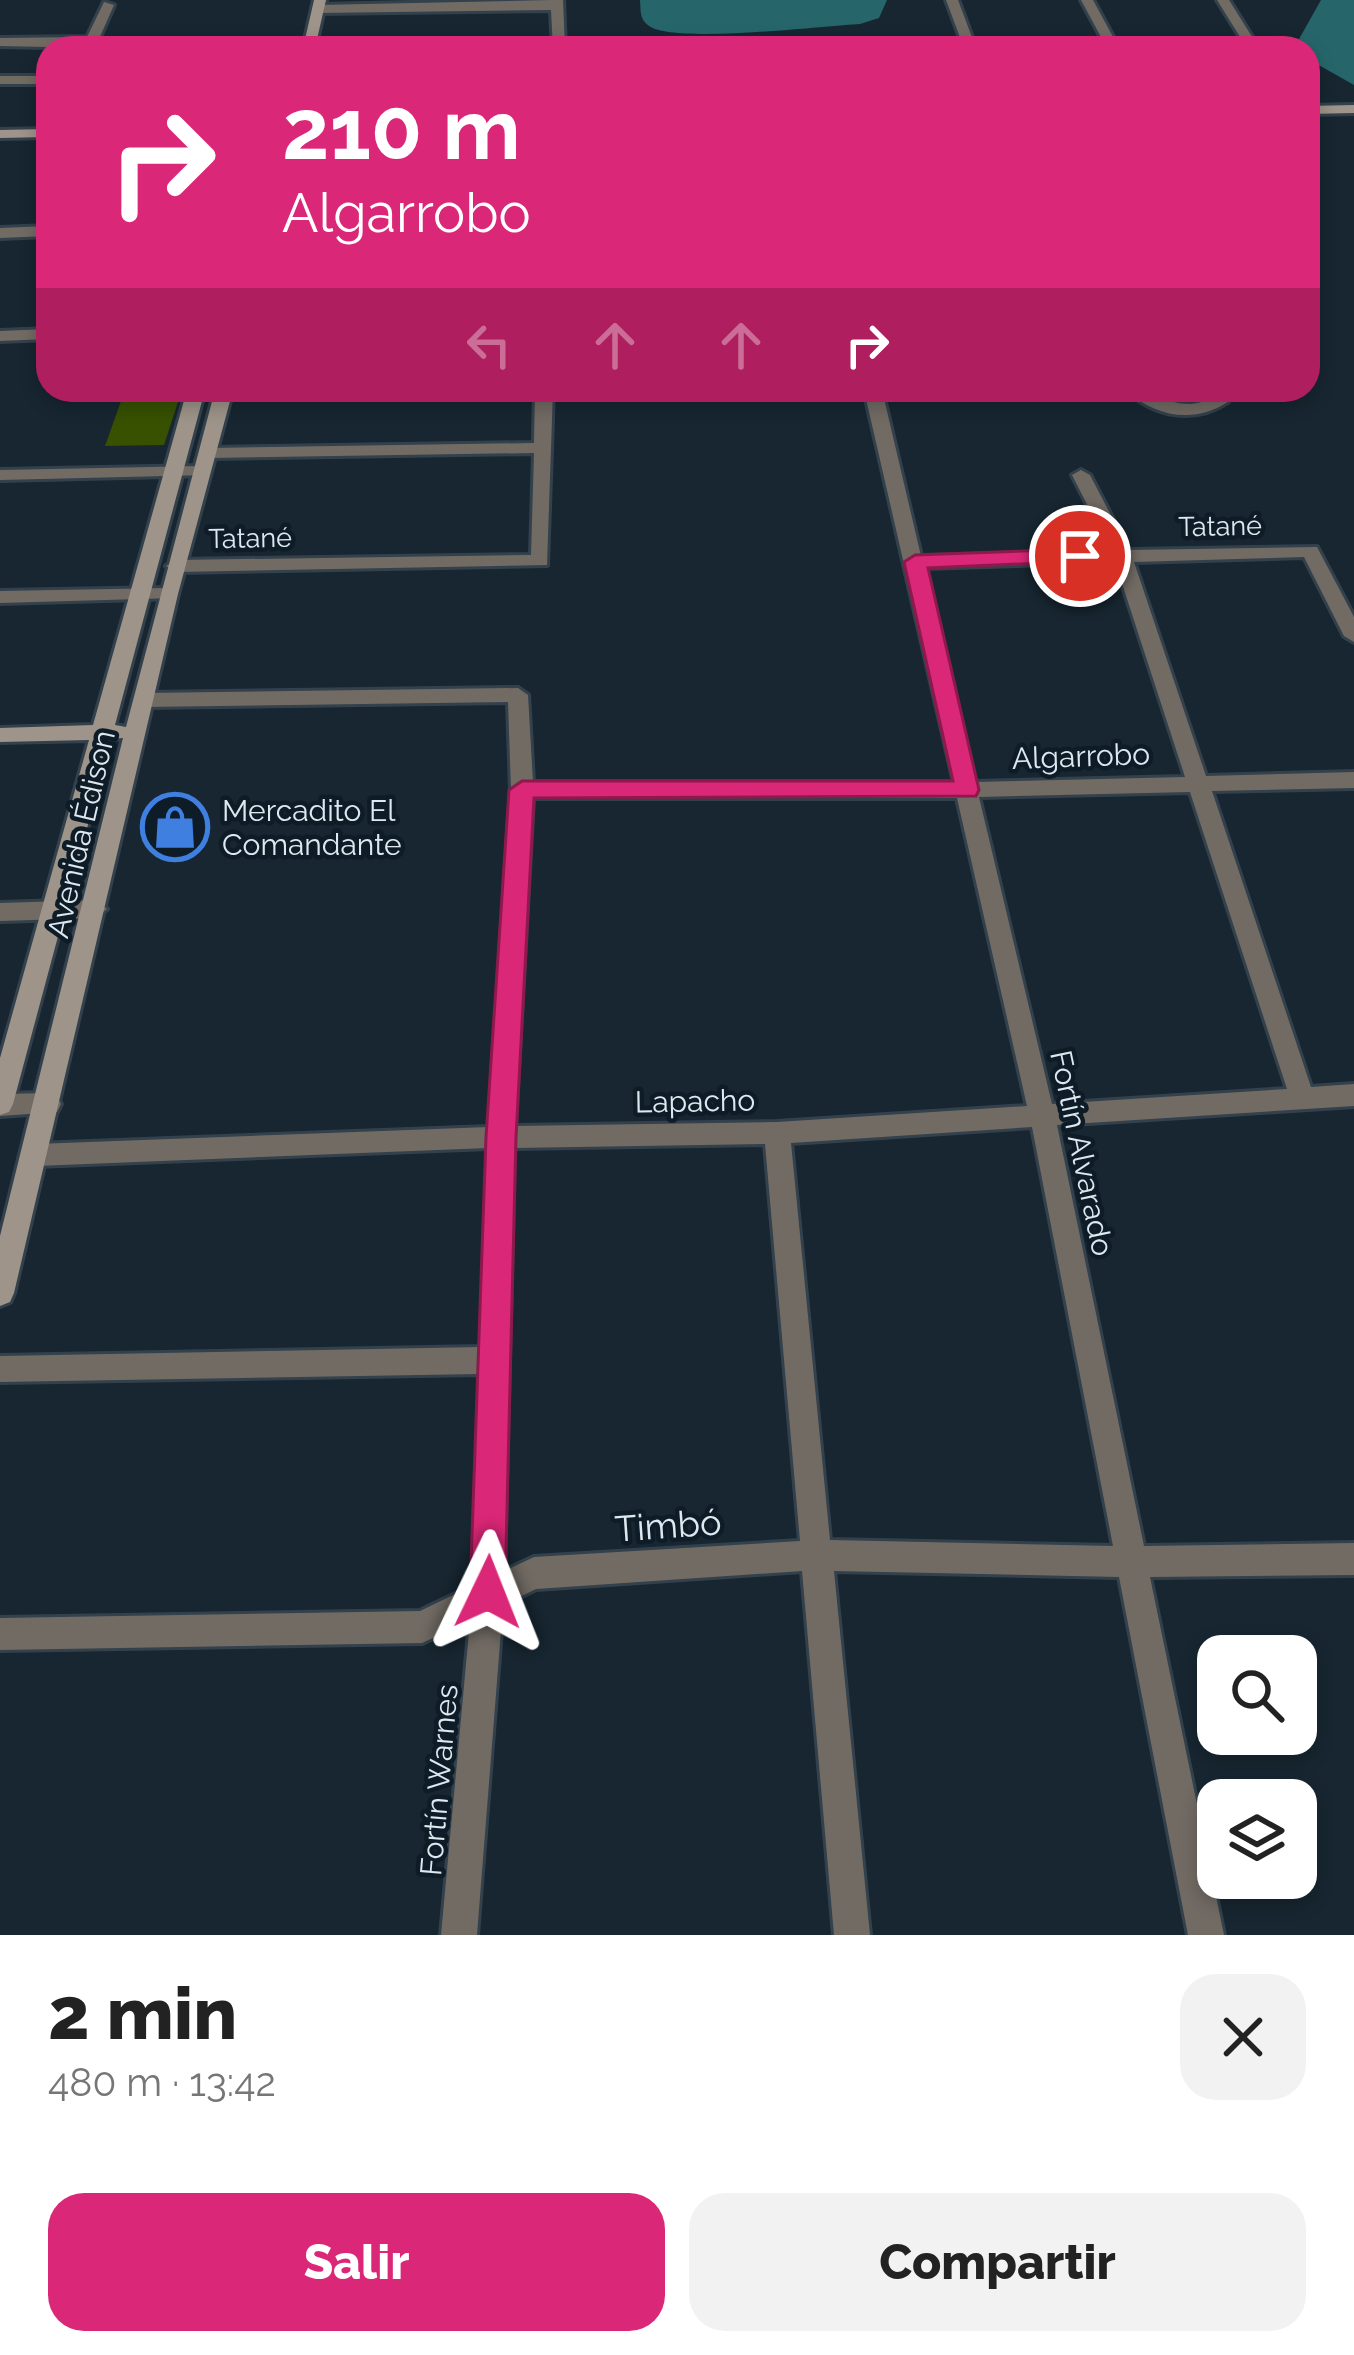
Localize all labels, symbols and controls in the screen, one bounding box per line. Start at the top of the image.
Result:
text: 210 m [282,80,521,179]
icon: right [84,84,240,240]
text: Algarrobo [282,181,531,245]
icon: left [456,312,522,378]
icon: ahead [582,312,648,378]
icon: ahead [708,312,774,378]
icon: right [834,312,900,378]
pin [1029,505,1131,607]
street label: Tatané [1178,510,1262,542]
street label: Tatané [208,522,292,554]
icon: arrive [1047,523,1113,589]
street label: Avenida Édison [40,727,122,941]
street label: Algarrobo [1011,736,1151,776]
shop icon: Mercadito El Comandante [140,792,210,862]
place label: Mercadito El Comandante [222,793,402,862]
street label: Fortín Alvarado [1043,1047,1121,1259]
street label: Lapacho [634,1082,756,1120]
street label: Timbó [613,1500,723,1550]
position arrow [425,1529,551,1655]
map controls [1197,1635,1317,1899]
button: search [1197,1635,1317,1755]
street label: Fortín Warnes [413,1683,465,1877]
button: layers [1197,1779,1317,1899]
text: 2 min [48,1971,237,2056]
button: close [1180,1974,1306,2100]
text: 480 m · 13:42 [48,2059,276,2105]
button: Salir [48,2193,665,2331]
button: Compartir [689,2193,1306,2331]

